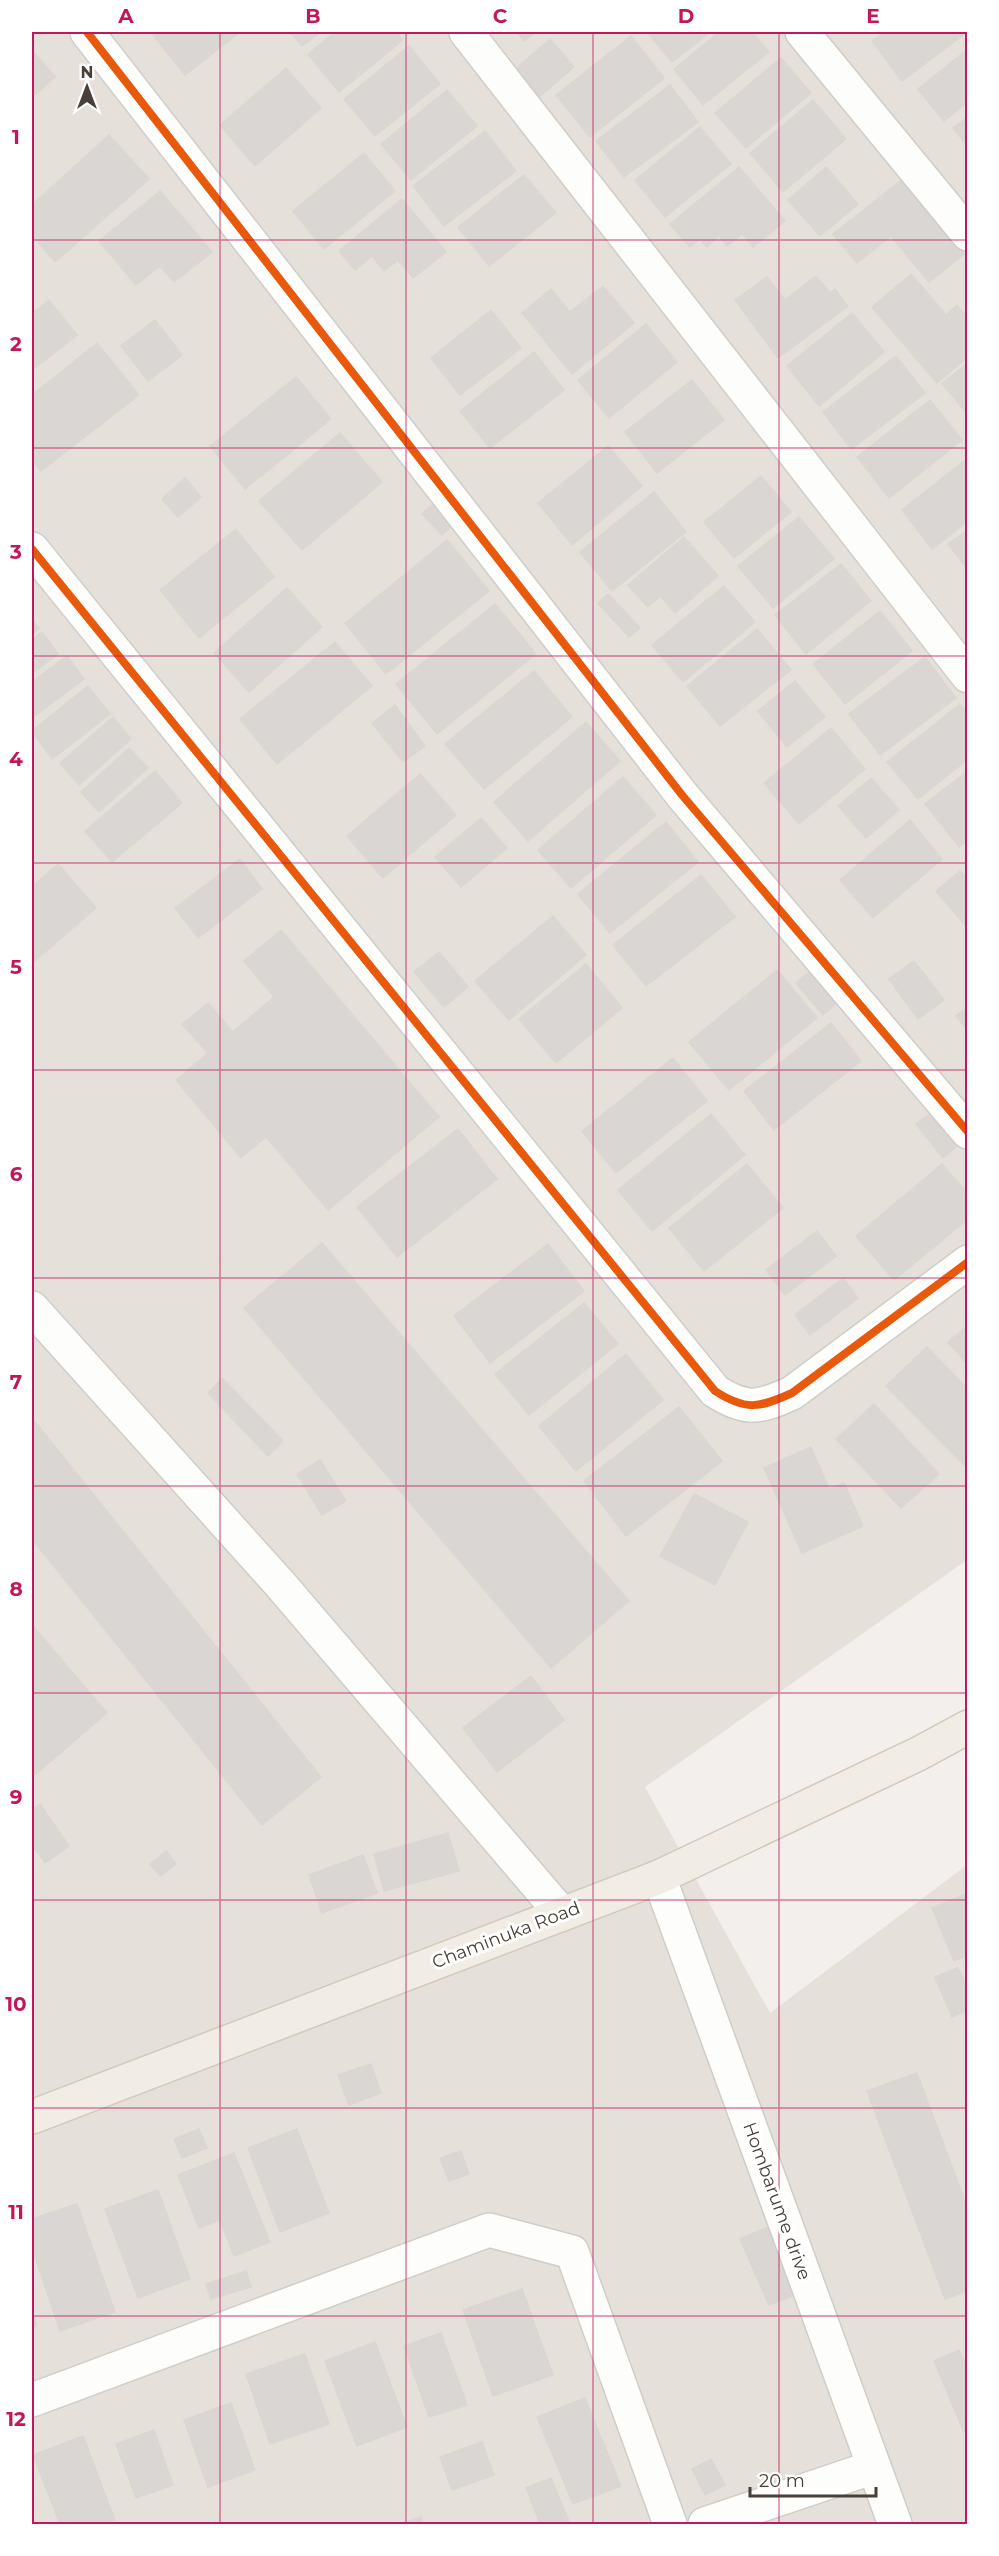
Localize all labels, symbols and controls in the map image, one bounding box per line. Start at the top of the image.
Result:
text: A [117,4,134,28]
text: B [305,4,321,28]
text: C [493,4,508,28]
text: D [678,4,694,28]
text: E [866,4,880,28]
north arrow [57,57,117,117]
text: N [81,63,93,82]
text: 1 [12,125,20,149]
text: 2 [10,332,22,356]
text: 3 [9,540,22,564]
text: 4 [9,747,23,771]
text: 5 [10,955,22,979]
text: 6 [10,1162,23,1186]
text: 7 [10,1370,22,1394]
text: 8 [9,1577,23,1601]
text: 9 [10,1785,22,1809]
street label: Chaminuka Road [429,1897,583,1973]
text: 10 [5,1992,27,2016]
street label: Hombarume drive [738,2119,816,2283]
text: 11 [8,2200,24,2224]
text: 12 [6,2407,26,2431]
scale bar [750,2460,876,2498]
text: 20 m [759,2470,805,2492]

